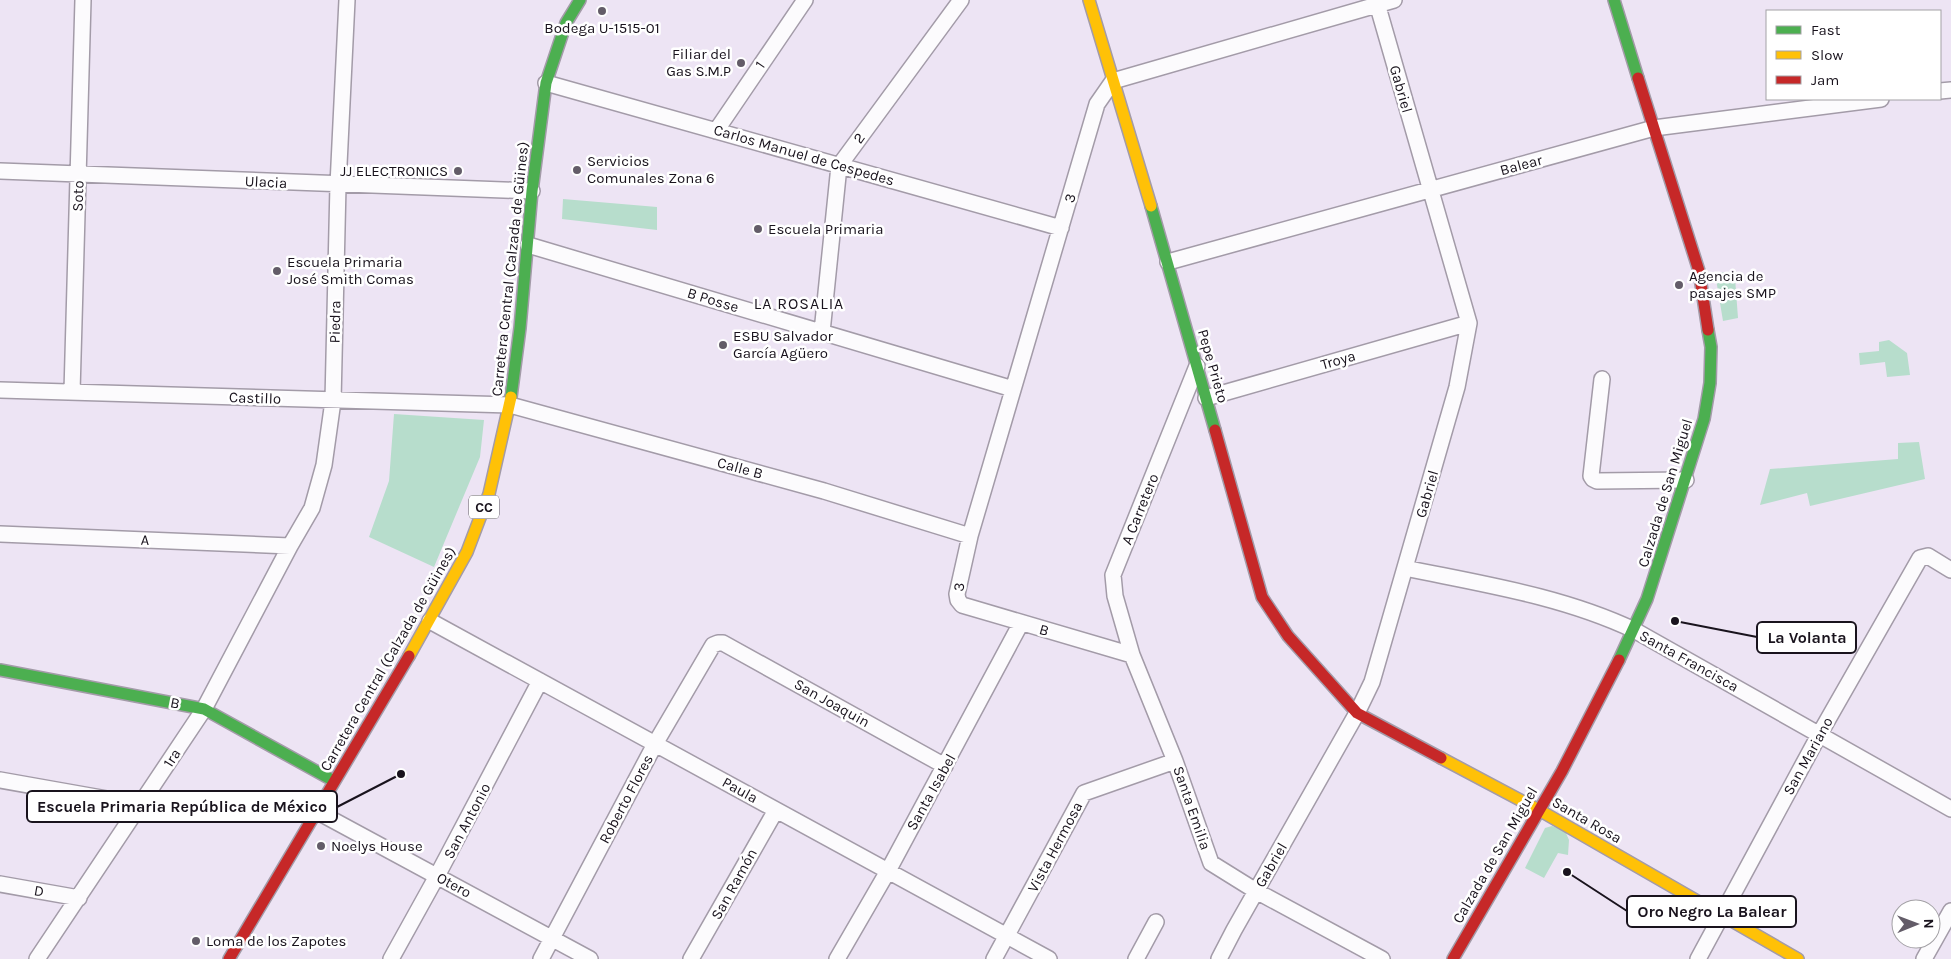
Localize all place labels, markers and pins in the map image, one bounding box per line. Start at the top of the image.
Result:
marker: Bodega U-1515-01 [596,5,608,17]
place label: Bodega U-1515-01 [544,19,660,37]
place label: Filiar del Gas S.M.P [666,45,731,80]
marker: Filiar del Gas S.M.P [735,57,747,69]
place label: Servicios Comunales Zona 6 [587,152,715,187]
place label: JJ ELECTRONICS [340,162,448,180]
marker: Servicios Comunales Zona 6 [571,164,583,176]
marker: JJ ELECTRONICS [452,165,464,177]
place label: Escuela Primaria [768,220,884,238]
marker: Escuela Primaria [752,223,764,235]
place label: Escuela Primaria José Smith Comas [287,253,414,288]
marker: Escuela Primaria José Smith Comas [271,265,283,277]
place label: Agencia de pasajes SMP [1689,267,1776,302]
marker: Agencia de pasajes SMP [1673,279,1685,291]
place label: ESBU Salvador García Agüero [733,327,834,362]
marker: ESBU Salvador García Agüero [717,339,729,351]
callout: La Volanta [1757,622,1856,653]
callout: Escuela Primaria República de México [27,791,337,822]
place label: Noelys House [331,837,423,855]
marker: Noelys House [315,840,327,852]
callout: Oro Negro La Balear [1627,896,1796,927]
place label: Loma de los Zapotes [206,932,346,950]
marker: Loma de los Zapotes [190,935,202,947]

